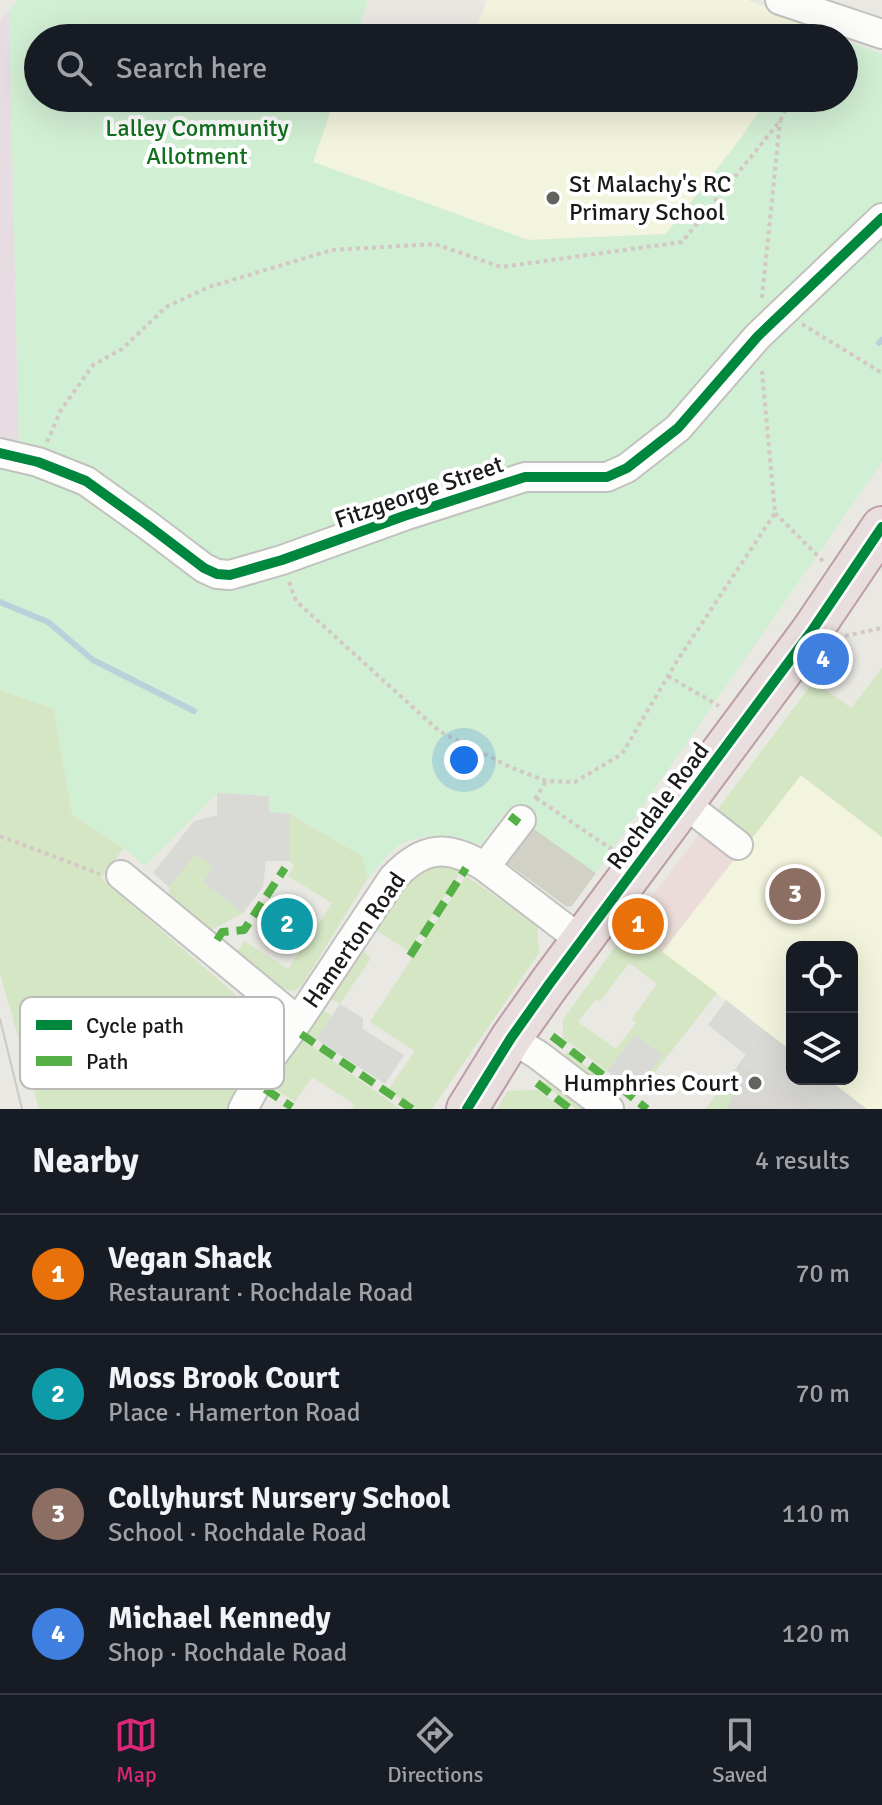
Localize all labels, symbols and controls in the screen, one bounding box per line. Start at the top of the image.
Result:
search box [24,24,858,112]
icon: search [52,46,96,90]
text: Search here [116,50,267,87]
park label: Lalley Community Allotment [105,113,289,171]
place label: St Malachy's RC Primary School [569,169,731,227]
marker: St Malachy's RC Primary School [544,189,562,207]
street label: Fitzgeorge Street [331,449,507,535]
pin: 4 [797,629,849,689]
street label: Rochdale Road [600,737,716,875]
your location [444,740,484,780]
pin: 3 [769,864,821,924]
street label: Hamerton Road [296,866,412,1014]
pin: 2 [261,894,313,954]
pin: 1 [612,894,664,954]
map controls [786,941,858,1085]
button: locate [786,941,858,1013]
legend [20,997,284,1089]
text: Cycle path [86,1012,184,1039]
button: layers [786,1013,858,1085]
text: Path [86,1048,129,1075]
place label: Humphries Court [564,1068,739,1098]
marker: Humphries Court [746,1074,764,1092]
text: Nearby [32,1140,139,1182]
text: 4 results [755,1145,850,1177]
text: Vegan Shack [108,1240,272,1277]
text: 1 [51,1258,65,1290]
text: 70 m [795,1258,850,1290]
text: Restaurant · Rochdale Road [108,1277,413,1309]
text: Moss Brook Court [108,1360,340,1397]
text: 2 [51,1378,65,1410]
text: 70 m [795,1378,850,1410]
text: Place · Hamerton Road [108,1397,360,1429]
text: Collyhurst Nursery School [108,1480,450,1517]
text: 3 [51,1498,65,1530]
text: 110 m [781,1498,850,1530]
text: School · Rochdale Road [108,1517,367,1549]
text: Michael Kennedy [108,1600,331,1637]
text: 4 [51,1618,65,1650]
text: 120 m [781,1618,850,1650]
text: Shop · Rochdale Road [108,1637,347,1669]
tab: Map [114,1713,158,1788]
tab: Directions [387,1713,483,1788]
tab: Saved [712,1713,768,1788]

